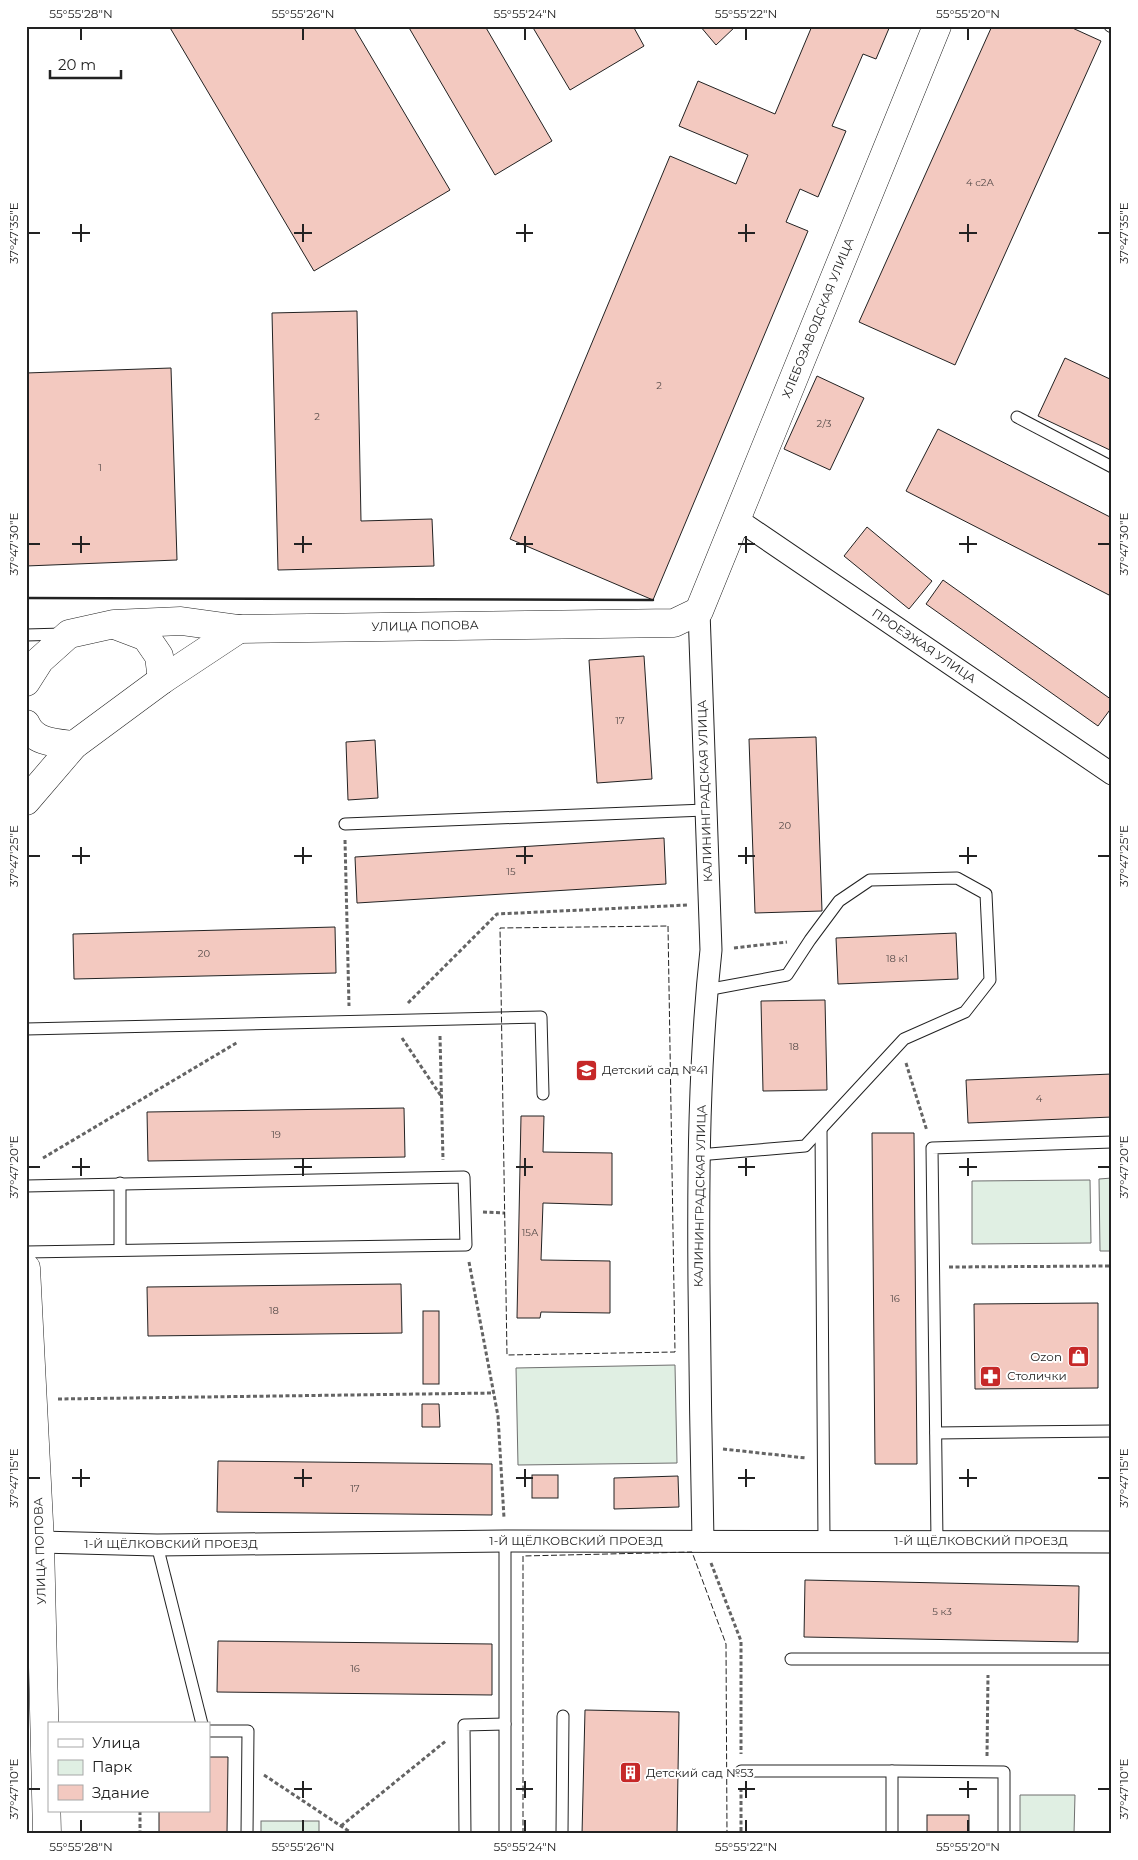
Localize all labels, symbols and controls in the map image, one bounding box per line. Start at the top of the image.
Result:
text: 55°55'28"N [49,6,113,21]
text: 55°55'26"N [272,6,334,21]
text: 55°55'24"N [493,6,557,21]
text: 55°55'22"N [715,6,777,21]
text: 55°55'20"N [936,6,1000,21]
scale bar [50,48,121,80]
text: 20 m [58,55,96,74]
house number: 4 с2А [966,176,995,189]
text: 37°47'35"E [6,202,21,264]
text: 37°47'35"E [1116,202,1131,264]
street label: ХЛЕБОЗАВОДСКАЯ УЛИЦА [778,235,857,400]
house number: 2 [656,379,662,392]
house number: 2 [314,410,320,423]
house number: 2/3 [817,417,832,430]
house number: 1 [98,461,102,474]
text: 37°47'30"E [6,513,21,576]
text: 37°47'30"E [1116,513,1131,576]
street label: ПРОЕЗЖАЯ УЛИЦА [869,605,979,686]
street label: УЛИЦА ПОПОВА [371,617,479,634]
street label: КАЛИНИНГРАДСКАЯ УЛИЦА [694,700,715,882]
house number: 17 [615,714,625,727]
house number: 20 [779,819,792,832]
text: 37°47'25"E [6,825,21,887]
text: 37°47'25"E [1116,825,1131,887]
house number: 15 [506,865,516,878]
house number: 20 [198,947,211,960]
house number: 18 к1 [886,952,908,965]
house number: 18 [789,1040,799,1053]
school or university icon: Детский сад №41 [574,1058,598,1082]
place label: Детский сад №41 [602,1062,708,1077]
house number: 4 [1036,1092,1043,1105]
street label: КАЛИНИНГРАДСКАЯ УЛИЦА [690,1105,709,1287]
house number: 19 [271,1128,281,1141]
text: 37°47'20"E [6,1135,21,1199]
text: 37°47'20"E [1116,1135,1131,1199]
house number: 15А [522,1226,539,1239]
house number: 16 [890,1292,900,1305]
house number: 18 [269,1304,279,1317]
shop icon: Ozon [1066,1345,1090,1369]
place label: Ozon [1030,1349,1062,1364]
pharmacy icon: Столички [979,1364,1003,1388]
place label: Столички [1007,1368,1067,1383]
text: 37°47'15"E [6,1448,21,1508]
text: 37°47'15"E [1116,1448,1131,1508]
house number: 17 [350,1482,360,1495]
street label: УЛИЦА ПОПОВА [30,1497,49,1605]
street label: 1-Й ЩЁЛКОВСКИЙ ПРОЕЗД [489,1533,663,1548]
street label: 1-Й ЩЁЛКОВСКИЙ ПРОЕЗД [894,1533,1068,1548]
street label: 1-Й ЩЁЛКОВСКИЙ ПРОЕЗД [84,1536,258,1551]
house number: 5 к3 [932,1605,952,1618]
house number: 16 [350,1662,360,1675]
legend [48,1722,210,1812]
text: Улица [92,1733,140,1752]
text: Парк [92,1757,132,1776]
text: 37°47'10"E [6,1759,21,1819]
text: 37°47'10"E [1116,1759,1131,1819]
building icon: Детский сад №53 [618,1761,642,1785]
place label: Детский сад №53 [646,1765,754,1780]
text: Здание [92,1783,150,1802]
text: 55°55'28"N [49,1839,113,1854]
text: 55°55'26"N [272,1839,334,1854]
text: 55°55'24"N [493,1839,557,1854]
text: 55°55'22"N [715,1839,777,1854]
text: 55°55'20"N [936,1839,1000,1854]

